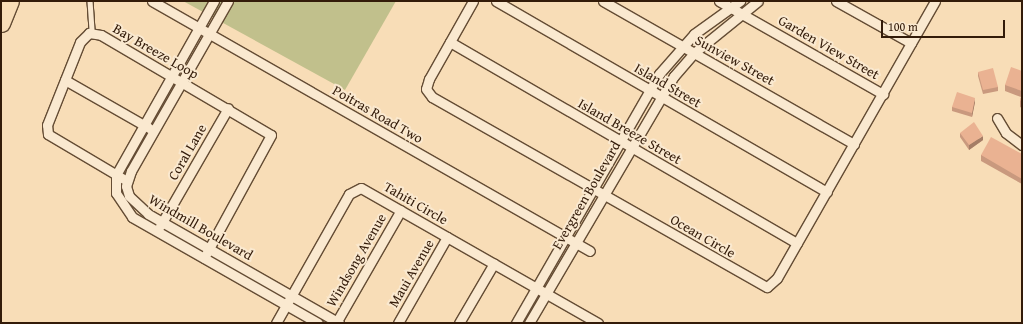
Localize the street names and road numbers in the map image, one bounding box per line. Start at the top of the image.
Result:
street label: Garden View Street [776,11,882,83]
street label: Bay Breeze Loop [110,20,202,82]
street label: Sunview Street [692,31,778,89]
street label: Island Street [632,59,704,111]
street label: Poitras Road Two [330,81,426,147]
street label: Island Breeze Street [575,95,685,167]
street label: Coral Lane [164,121,210,183]
street label: Evergreen Boulevard [548,138,624,252]
street label: Tahiti Circle [381,178,451,228]
street label: Windmill Boulevard [146,190,256,264]
street label: Windsong Avenue [323,210,389,310]
street label: Ocean Circle [667,211,739,261]
street label: Maui Avenue [385,236,437,310]

